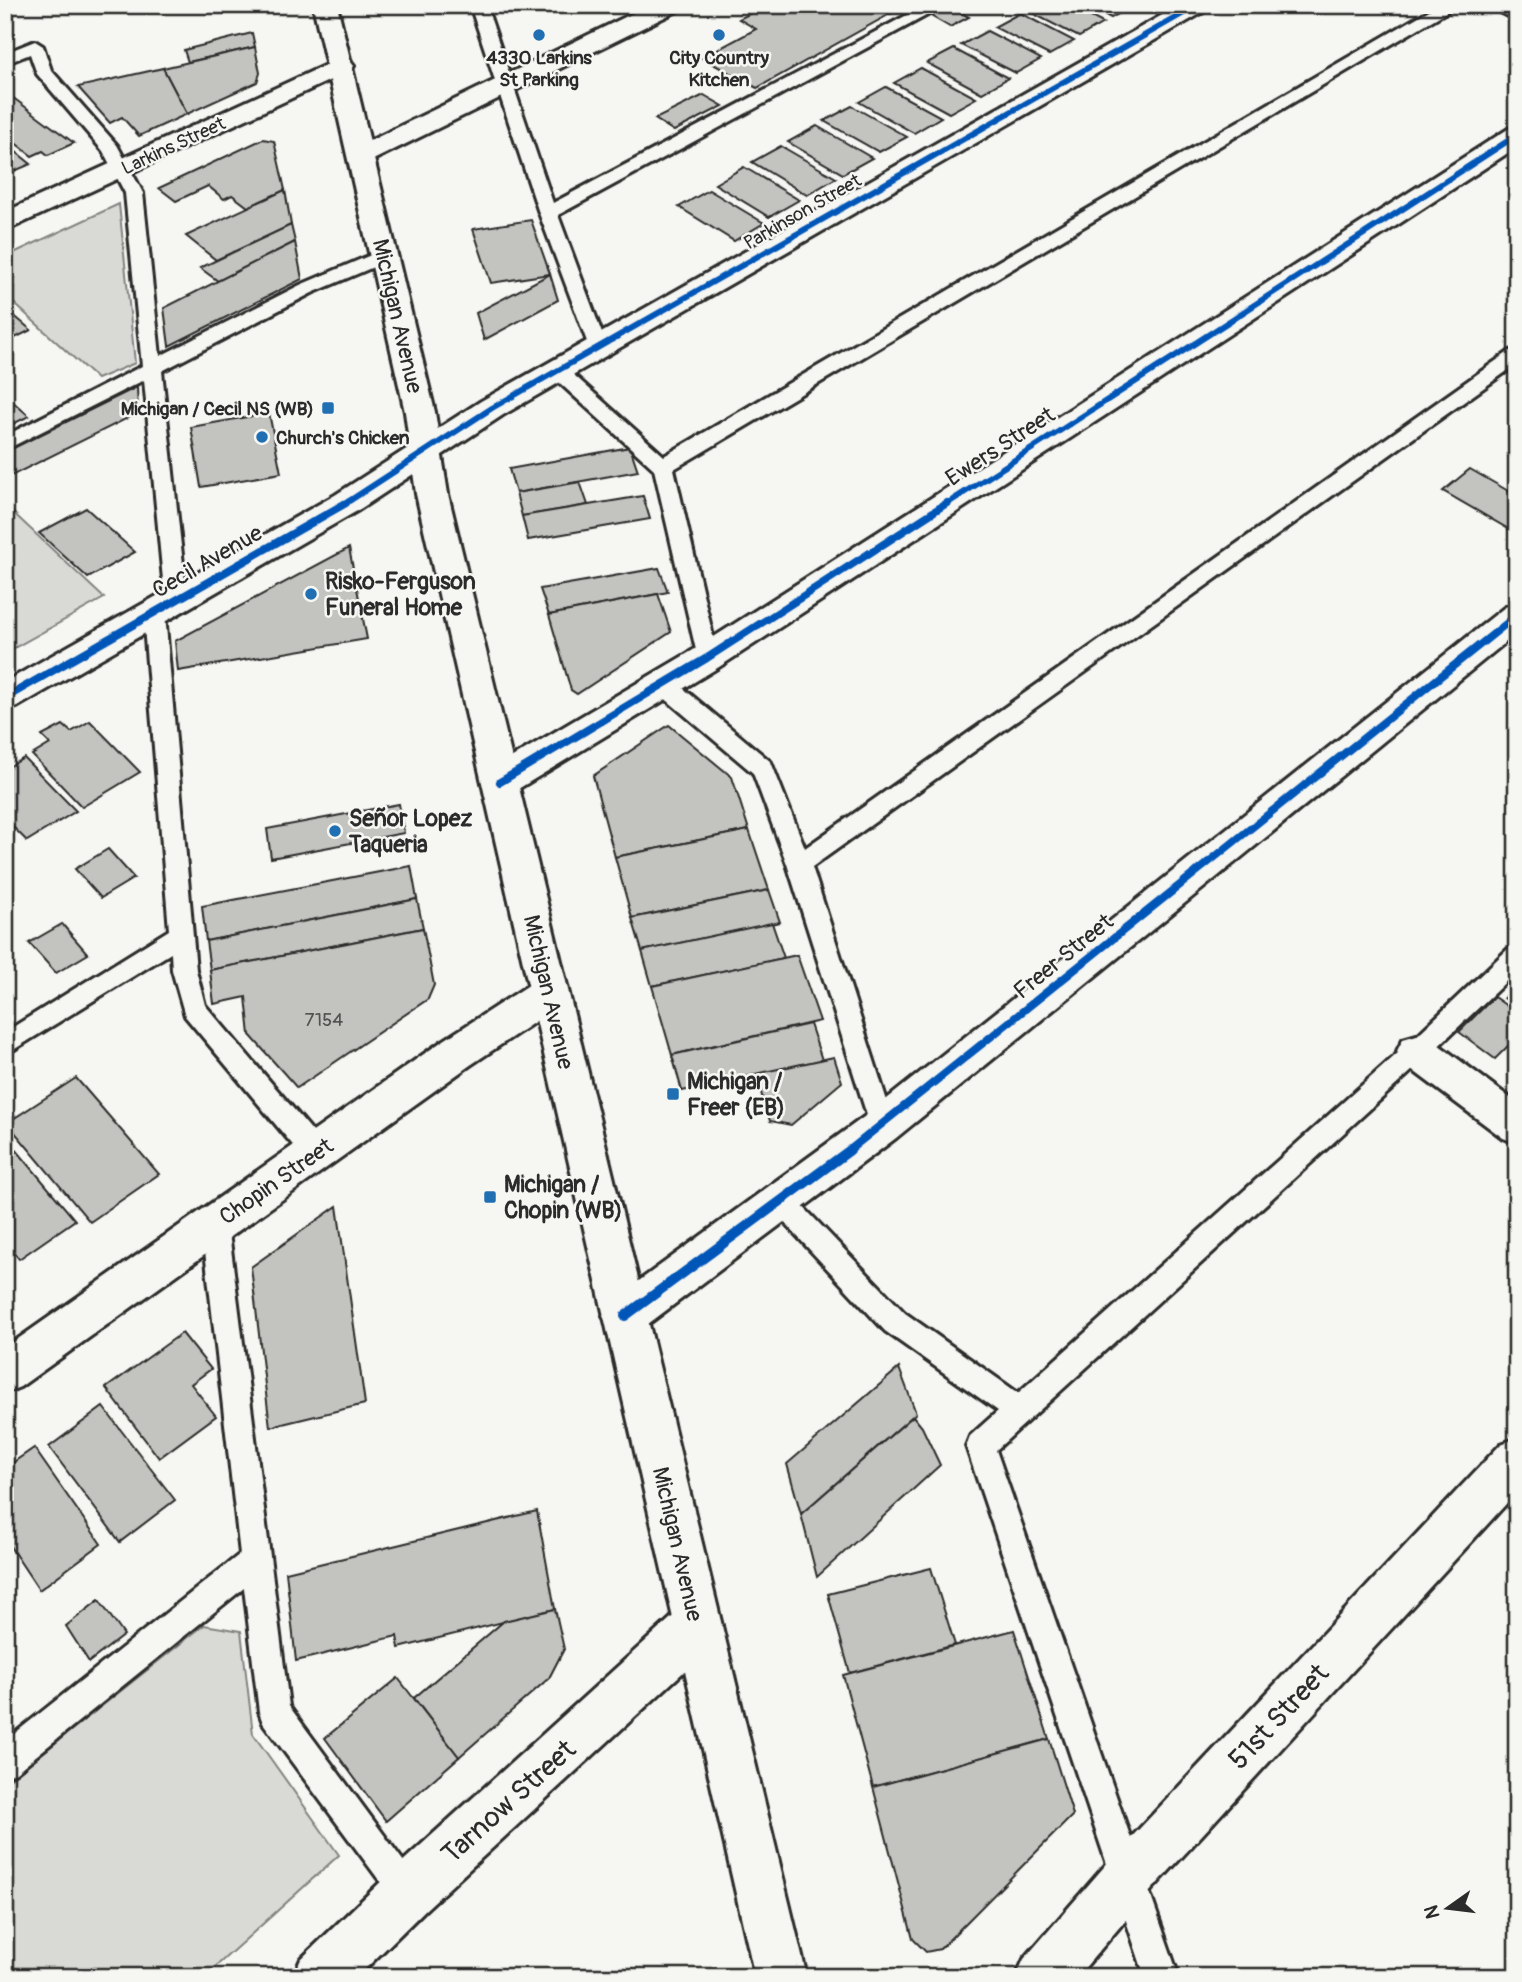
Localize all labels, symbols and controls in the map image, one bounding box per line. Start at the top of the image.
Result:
marker: 4330 Larkins St Parking [531,27,547,43]
marker: City Country Kitchen [711,27,727,43]
place label: 4330 Larkins St Parking [486,46,592,92]
place label: City Country Kitchen [669,46,770,92]
street label: Larkins Street [118,111,230,180]
street label: Parkinson Street [739,168,866,255]
street label: Michigan Avenue [366,236,430,397]
place label: Michigan / Cecil NS (WB) [121,397,314,421]
marker: Michigan / Cecil NS (WB) [320,400,336,416]
street label: Ewers Street [940,400,1061,493]
place label: Church's Chicken [276,426,410,450]
marker: Church's Chicken [254,429,270,445]
street label: Cecil Avenue [147,518,268,605]
place label: Risko-Ferguson Funeral Home [325,567,476,622]
marker: Risko-Ferguson Funeral Home [303,586,319,602]
place label: Señor Lopez Taqueria [348,804,472,859]
marker: Señor Lopez Taqueria [327,823,343,839]
street label: Freer Street [1008,907,1120,1005]
street label: Michigan Avenue [517,912,581,1073]
house number: 7154 [305,1008,343,1032]
place label: Michigan / Freer (EB) [687,1067,785,1122]
marker: Michigan / Freer (EB) [665,1086,681,1102]
street label: Chopin Street [214,1131,340,1231]
place label: Michigan / Chopin (WB) [504,1170,622,1225]
marker: Michigan / Chopin (WB) [482,1189,498,1205]
street label: Michigan Avenue [646,1464,710,1625]
street label: 51st Street [1221,1656,1337,1777]
street label: Tarnow Street [435,1732,584,1872]
north arrow [1414,1874,1484,1944]
text: N [1419,1903,1446,1921]

